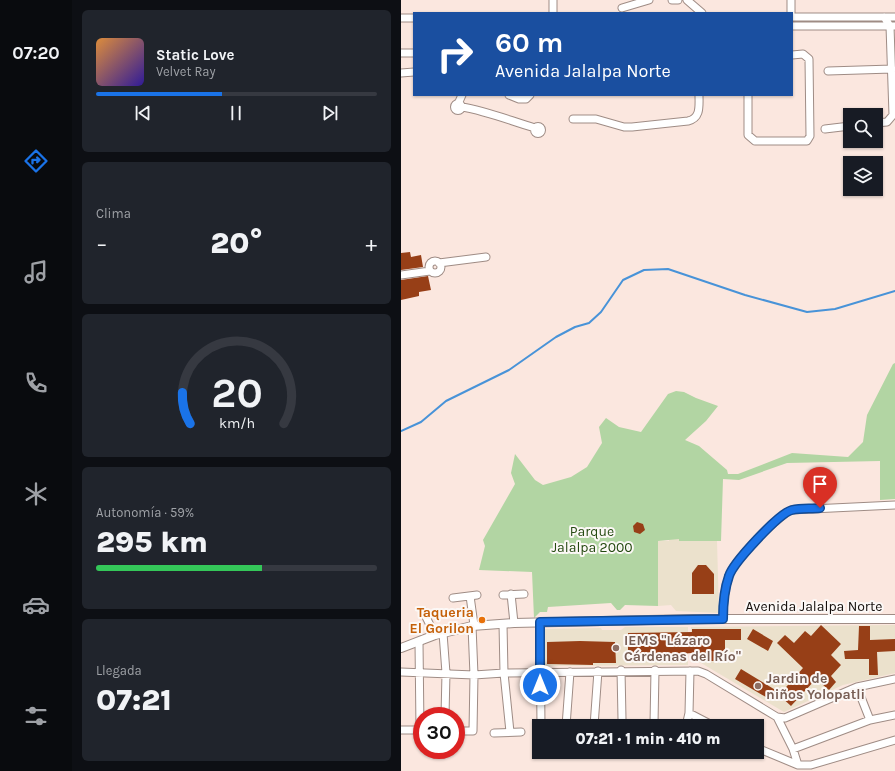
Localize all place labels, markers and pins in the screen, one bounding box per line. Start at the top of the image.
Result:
pin [803,467,837,508]
place label: Taqueria El Gorilon [410,604,474,637]
marker: Taqueria El Gorilon [477,615,487,625]
place label: IEMS "Lázaro Cárdenas del Río" [624,632,741,665]
marker: IEMS "Lázaro Cárdenas del Río" [611,643,621,653]
place label: Jardin de niños Yolopatli [766,670,865,703]
marker: Jardin de niños Yolopatli [753,681,763,691]

